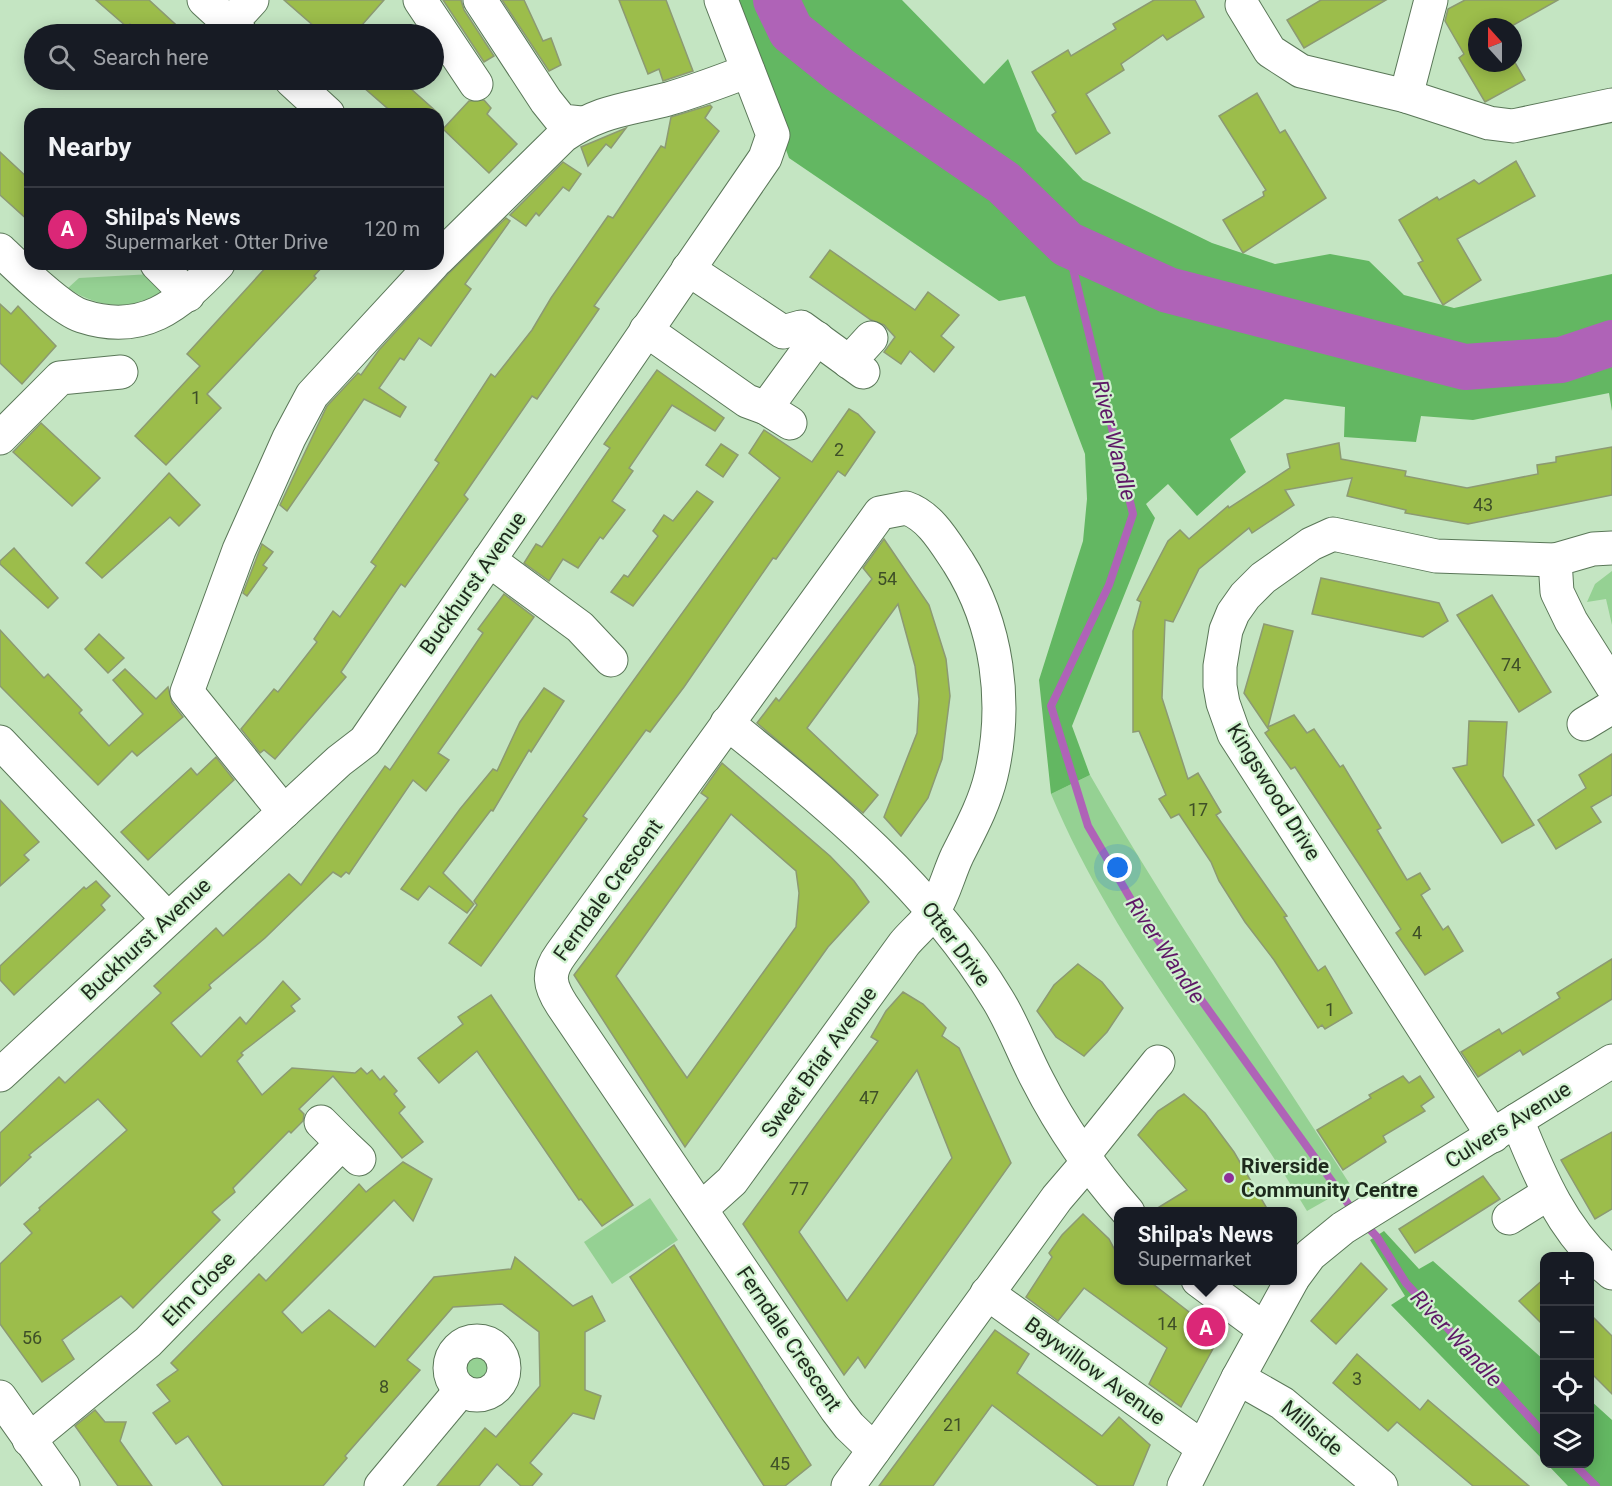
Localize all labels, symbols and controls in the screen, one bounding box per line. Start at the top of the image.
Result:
north arrow [1468,18,1522,72]
search box [24,24,444,90]
icon: search [45,41,78,74]
text: Search here [93,45,209,70]
text: Nearby [48,132,131,162]
text: Shilpa's News [105,205,241,230]
text: A [61,217,74,241]
text: 120 m [364,217,420,241]
text: Supermarket · Otter Drive [105,230,328,254]
water label: River Wandle [1088,377,1142,503]
house number: 1 [191,387,201,408]
house number: 2 [834,439,844,460]
house number: 43 [1473,494,1493,515]
street label: Buckhurst Avenue [415,507,531,659]
house number: 54 [877,568,897,589]
house number: 74 [1501,654,1521,675]
street label: Kingswood Drive [1222,719,1326,865]
house number: 17 [1188,799,1208,820]
street label: Ferndale Crescent [549,814,667,965]
your location [1103,853,1132,882]
street label: Buckhurst Avenue [76,873,216,1005]
water label: River Wandle [1121,892,1210,1008]
street label: Otter Drive [917,897,995,991]
house number: 4 [1412,922,1422,943]
street label: Sweet Briar Avenue [756,982,882,1142]
house number: 1 [1325,999,1335,1020]
street label: Culvers Avenue [1441,1077,1575,1173]
house number: 47 [859,1087,879,1108]
place label: Riverside Community Centre [1241,1154,1418,1202]
marker: Riverside Community Centre [1222,1171,1236,1185]
house number: 77 [789,1178,809,1199]
popup [1114,1207,1297,1285]
text: Shilpa's News [1138,1222,1273,1247]
street label: Elm Close [158,1247,240,1331]
text: Supermarket [1138,1247,1252,1271]
map controls [1540,1252,1594,1468]
button: + [1540,1252,1594,1306]
street label: Ferndale Crescent [732,1262,846,1416]
water label: River Wandle [1406,1285,1508,1392]
pin: A [1186,1304,1226,1350]
button: − [1540,1306,1594,1360]
street label: Baywillow Avenue [1020,1312,1170,1430]
house number: 14 [1157,1313,1177,1334]
house number: 56 [22,1327,42,1348]
button: locate [1540,1360,1594,1414]
house number: 3 [1352,1368,1362,1389]
house number: 8 [379,1376,389,1397]
street label: Millside [1276,1395,1348,1461]
house number: 21 [943,1414,963,1435]
button: layers [1540,1414,1594,1468]
house number: 45 [770,1453,790,1474]

